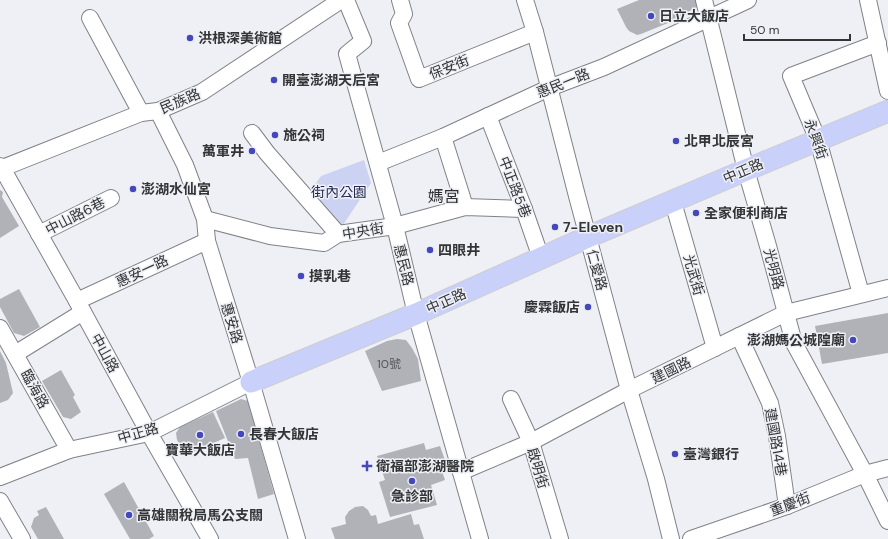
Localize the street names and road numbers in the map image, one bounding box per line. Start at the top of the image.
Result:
street label: 保安街 [426,51,472,83]
street label: 惠民一路 [534,64,592,102]
street label: 民族路 [157,85,203,117]
street label: 永興街 [800,116,832,162]
street label: 中正路5巷 [495,154,535,220]
street label: 中正路 [720,155,766,187]
street label: 中山路6巷 [42,193,108,239]
street label: 中央街 [341,219,385,243]
street label: 惠民路 [390,242,418,288]
street label: 光明路 [760,246,788,292]
street label: 仁愛路 [583,247,611,293]
street label: 惠安一路 [113,251,171,291]
street label: 光武街 [680,252,708,298]
street label: 中正路 [423,284,469,318]
street label: 惠安路 [217,300,247,346]
street label: 中山路 [87,330,123,376]
street label: 建國路 [648,353,694,387]
street label: 臨海路 [17,366,53,412]
street label: 建國路14巷 [761,407,791,477]
street label: 中正路 [115,419,161,447]
street label: 啟明街 [523,445,553,491]
street label: 重慶街 [767,488,813,520]

